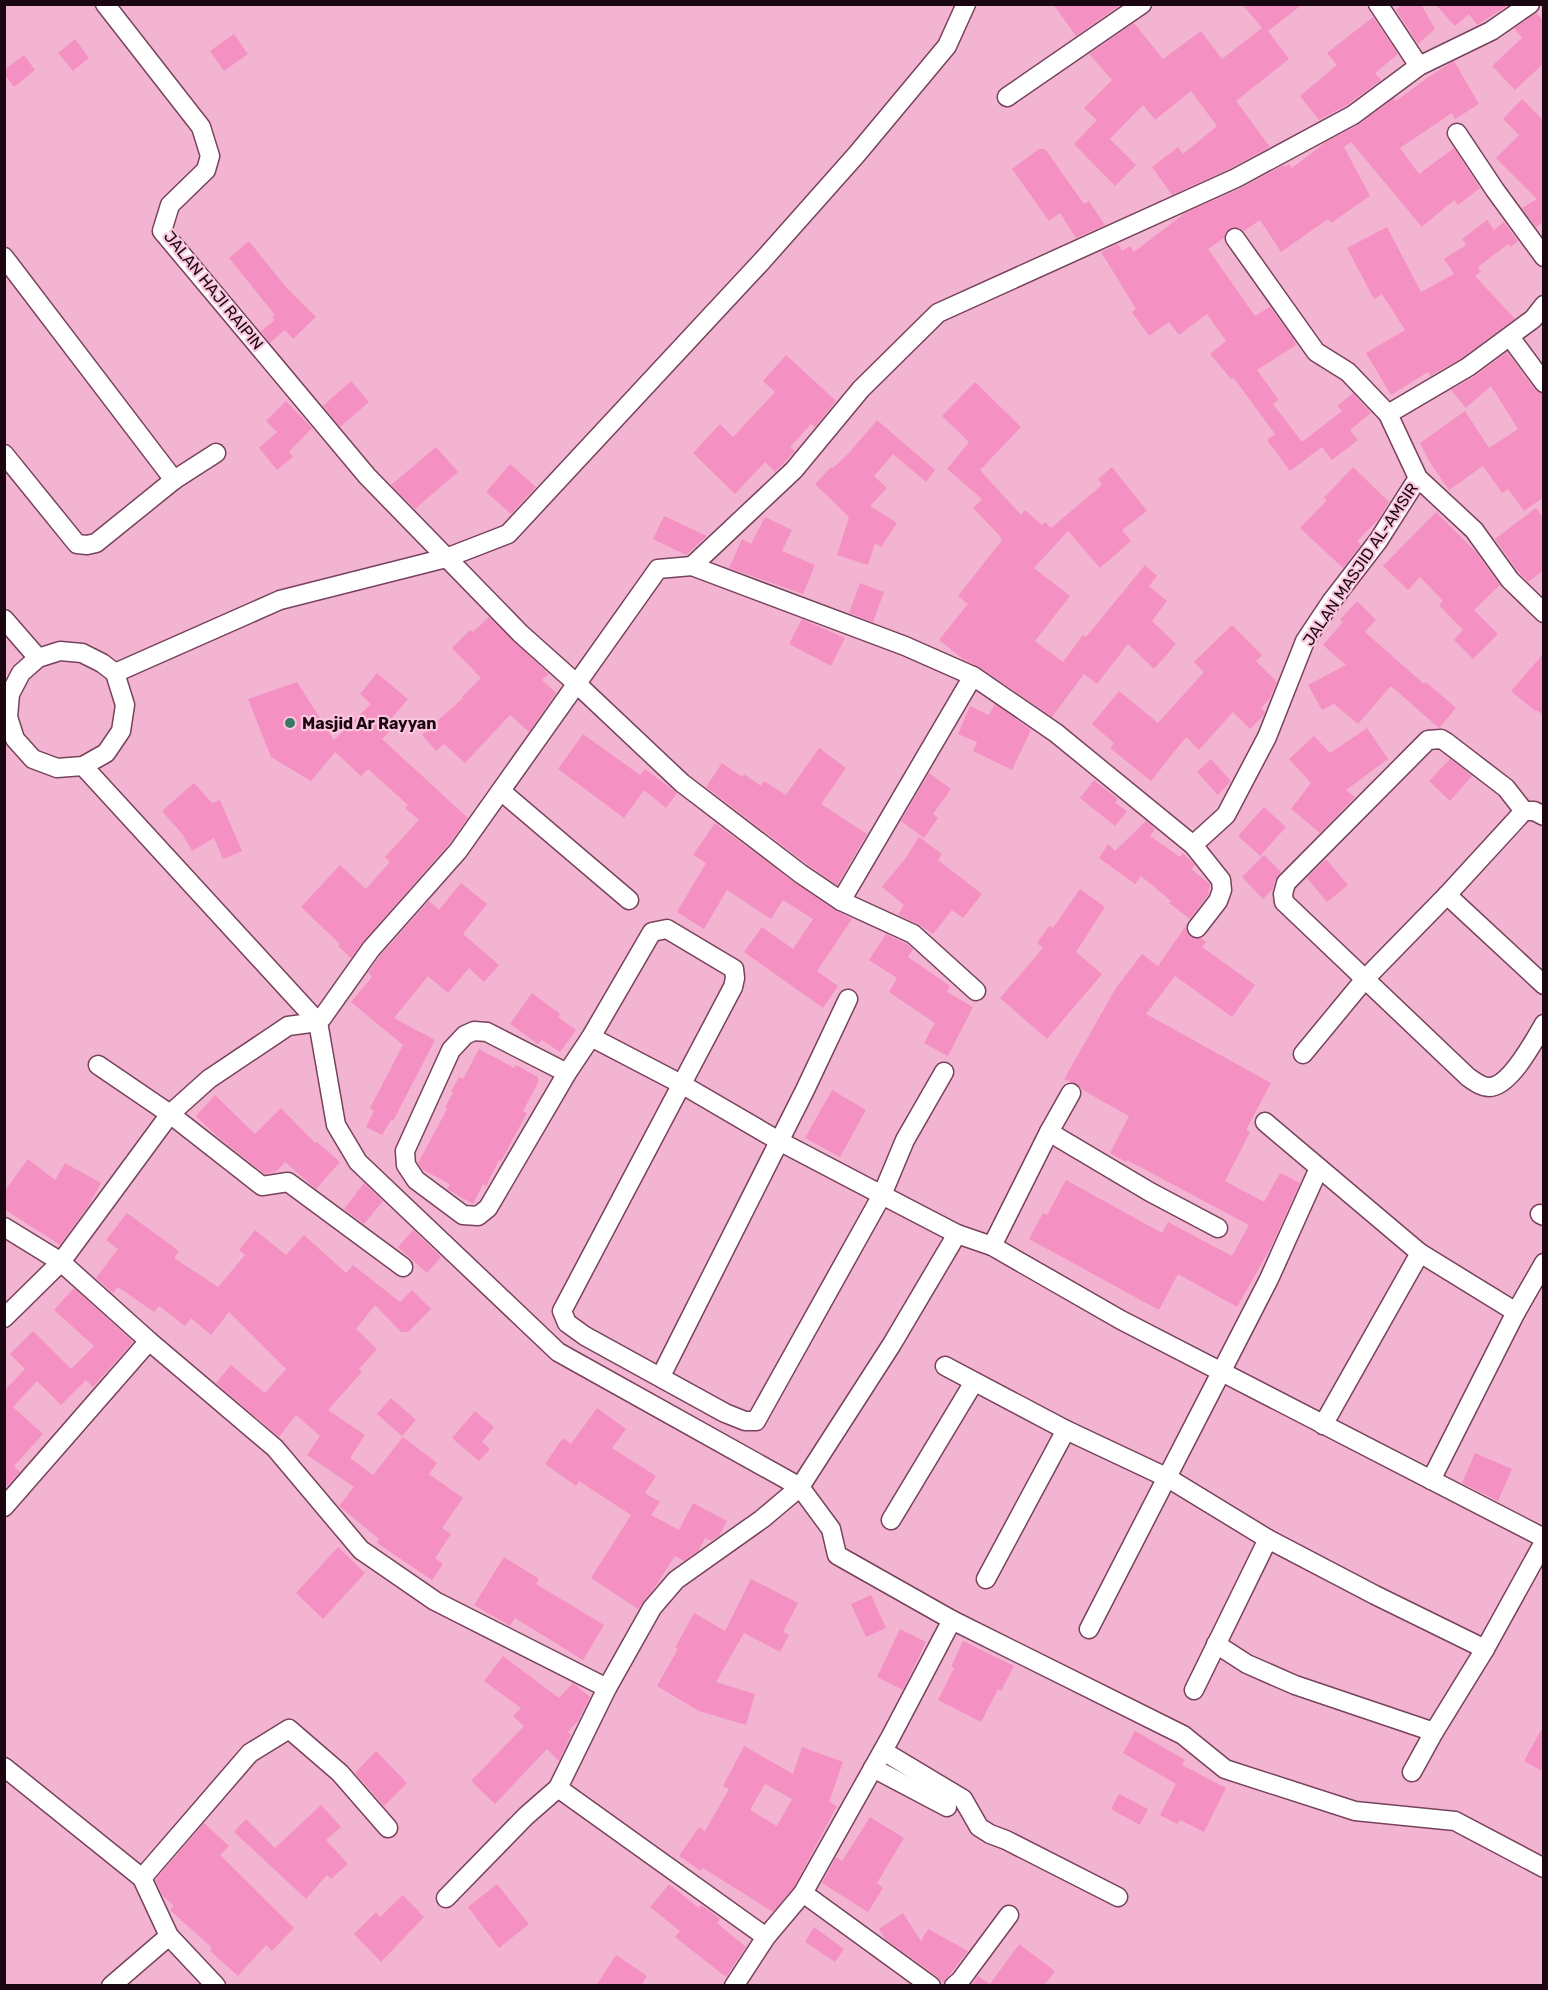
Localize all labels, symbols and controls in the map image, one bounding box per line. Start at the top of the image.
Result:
street label: JALAN HAJI RAIPIN [160,227,267,353]
street label: JALAN MASJID AL-AMSIR [1299,479,1422,649]
place label: Masjid Ar Rayyan [302,714,437,733]
marker: Masjid Ar Rayyan [283,716,297,730]

